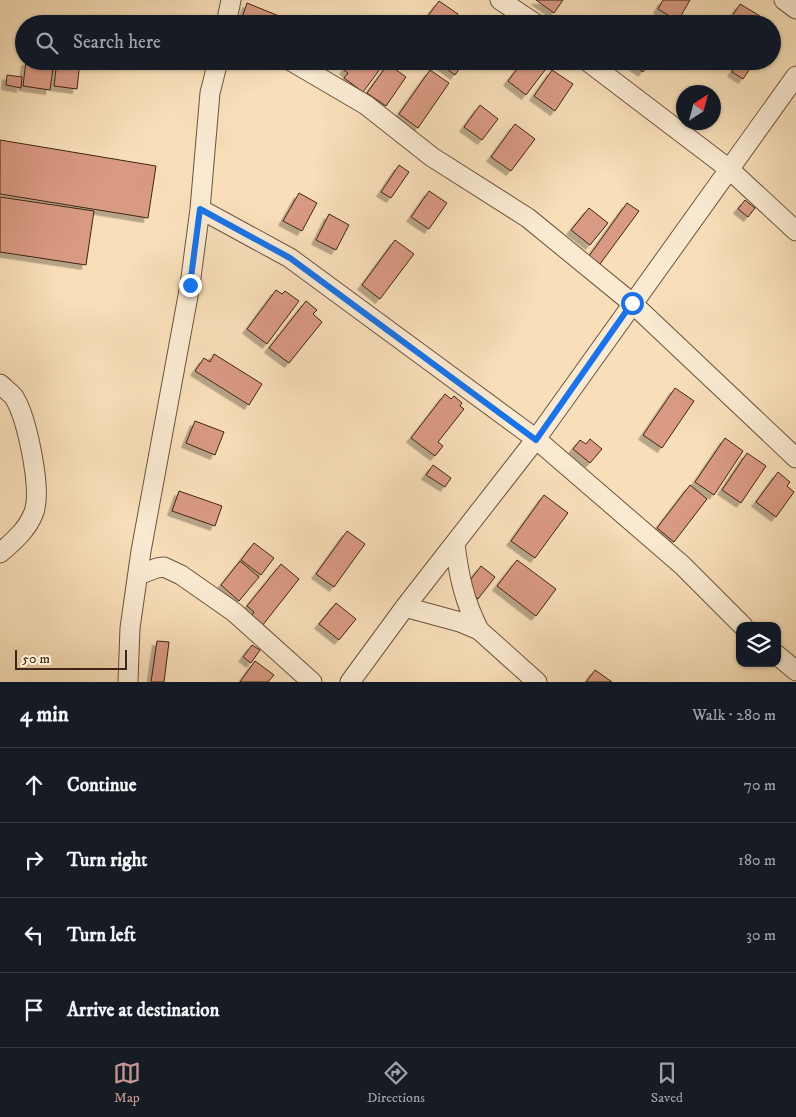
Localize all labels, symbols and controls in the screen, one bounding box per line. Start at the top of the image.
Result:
search box [15,15,781,70]
icon: search [33,29,61,57]
text: Search here [73,31,161,54]
north arrow [676,85,721,130]
route end [179,274,202,297]
route start [621,292,644,315]
map controls [736,622,781,667]
button: layers [736,622,781,667]
scale bar [15,647,128,670]
text: 50 m [22,650,50,668]
text: 4 min [20,702,69,728]
text: Walk · 280 m [692,705,776,725]
icon: ahead [20,771,48,799]
text: Continue [67,774,137,797]
text: 70 m [744,775,776,795]
icon: right [20,846,48,874]
text: Turn right [67,849,147,872]
text: 180 m [738,850,776,870]
icon: left [20,921,48,949]
text: Turn left [67,924,136,947]
text: 30 m [746,925,776,945]
icon: arrive [20,996,48,1024]
text: Arrive at destination [67,999,219,1022]
tab: Map [113,1059,141,1107]
tab: Directions [367,1059,425,1107]
tab: Saved [651,1059,683,1107]

